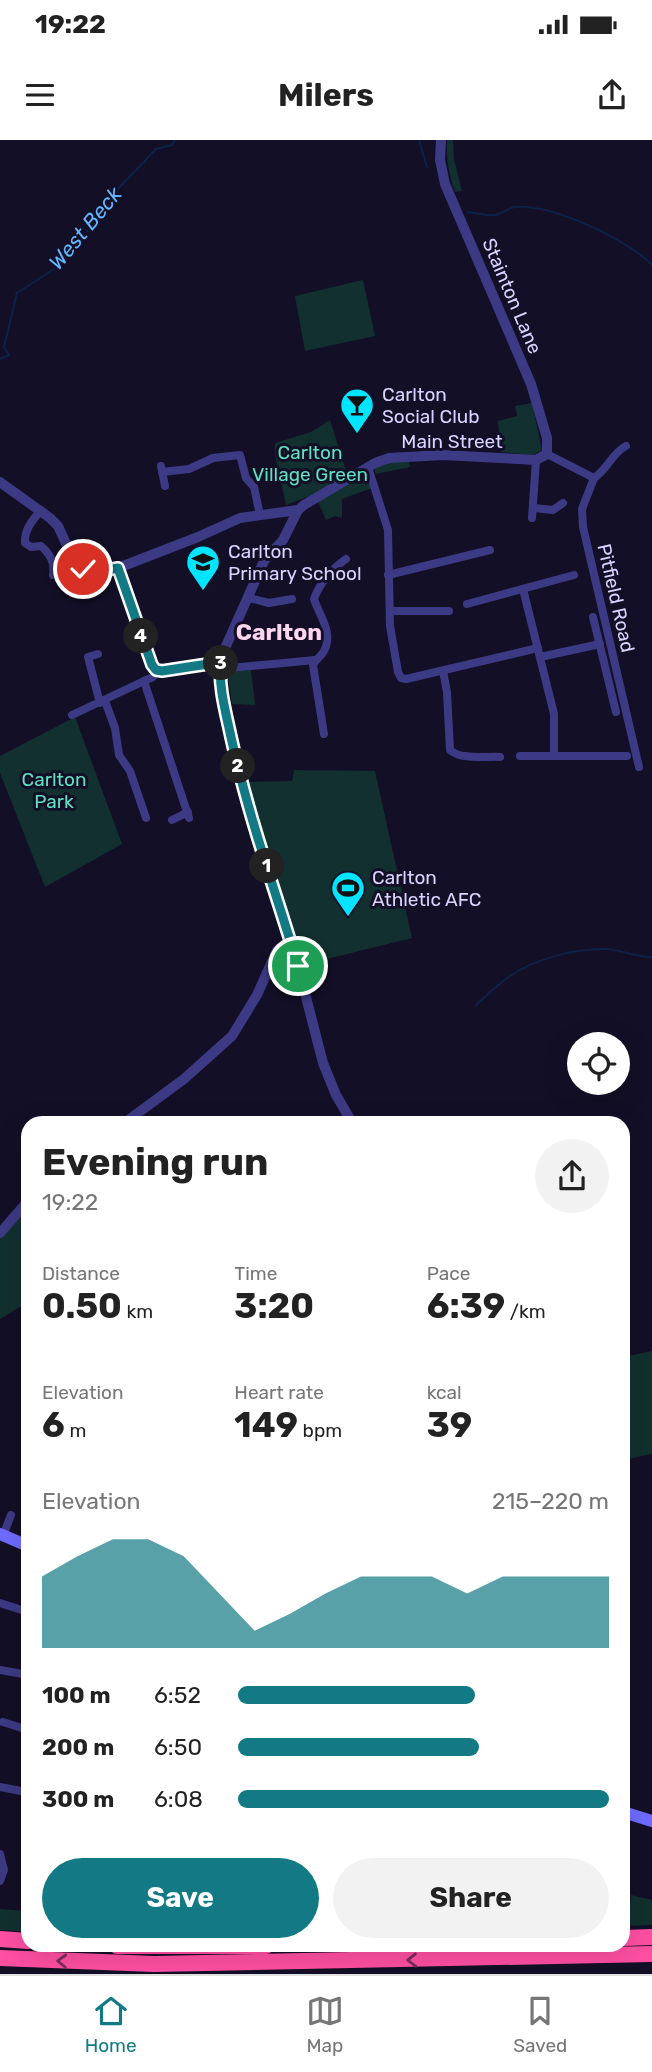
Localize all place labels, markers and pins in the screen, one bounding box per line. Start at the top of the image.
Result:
place label: Carlton Social Club [382,383,480,428]
bar icon: Carlton Social Club [338,386,376,435]
pin [53,539,113,599]
place label: Carlton Primary School [228,540,362,585]
school or university icon: Carlton Primary School [184,543,222,592]
pin: 4 [124,618,158,654]
pin: 3 [204,645,238,680]
pin: 2 [220,748,256,784]
pin: 1 [250,848,284,884]
place label: Carlton Athletic AFC [372,866,481,911]
sports icon: Carlton Athletic AFC [329,869,367,918]
pin [268,936,328,996]

